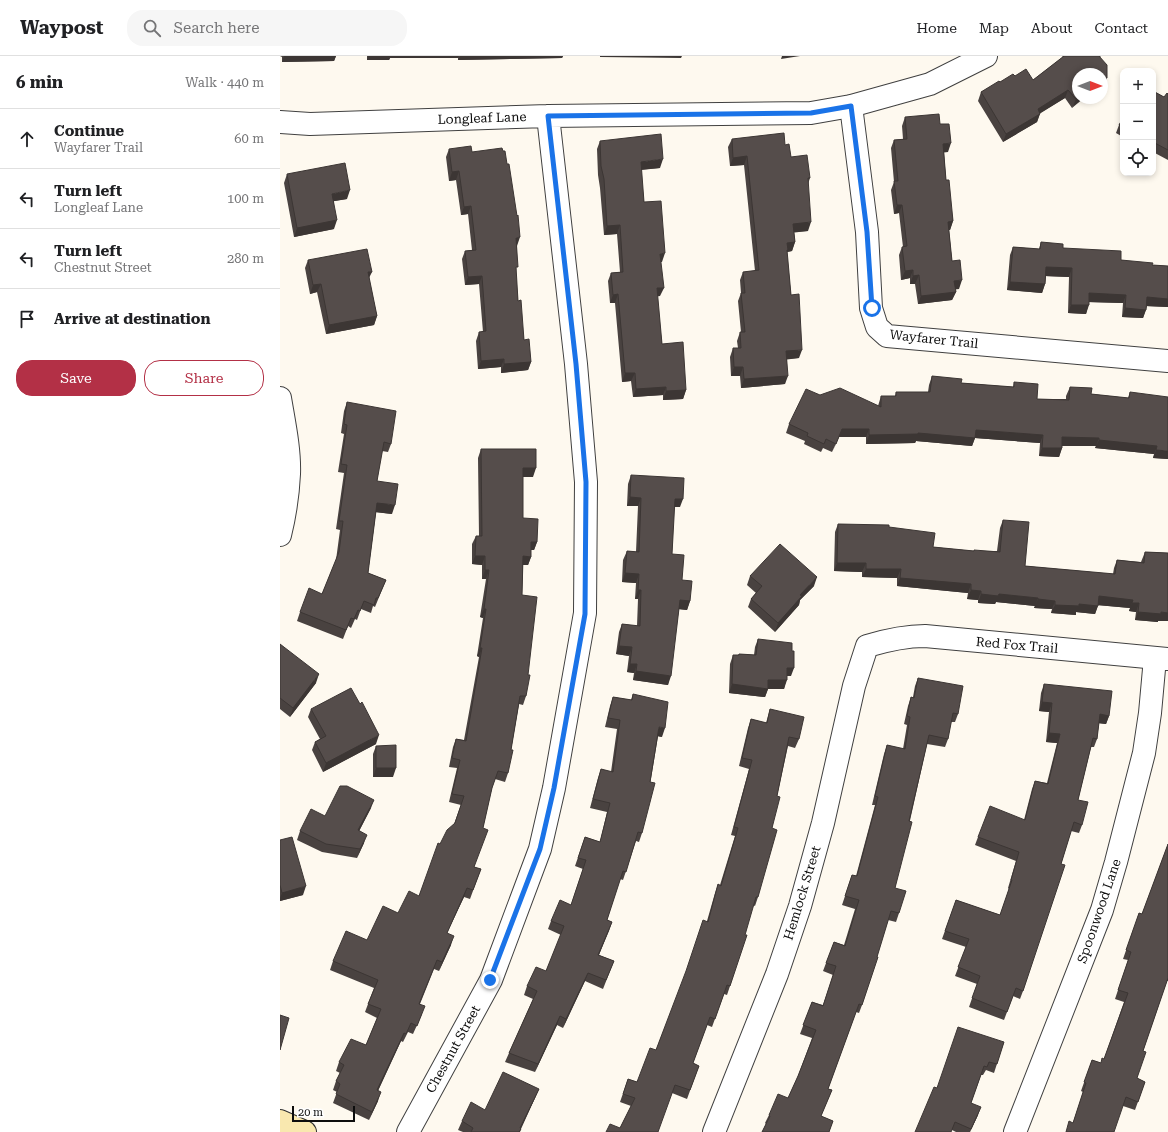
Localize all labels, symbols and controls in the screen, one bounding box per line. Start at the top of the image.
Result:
search box [127,10,407,46]
text: Waypost [20,16,103,39]
icon: search [141,17,163,39]
text: Search here [173,19,259,37]
text: Home [916,20,957,36]
text: Map [979,20,1009,36]
text: About [1031,20,1073,36]
text: Contact [1095,20,1148,36]
north arrow [1072,68,1108,104]
map controls [1120,68,1156,176]
button: + [1120,68,1156,104]
text: 6 min [16,72,63,92]
text: Walk · 440 m [185,75,264,90]
button: − [1120,104,1156,140]
street label: Longleaf Lane [437,109,527,127]
text: Continue [54,122,124,140]
icon: ahead [16,128,38,150]
text: 60 m [234,131,264,146]
text: Wayfarer Trail [54,140,143,155]
button: locate [1120,140,1156,176]
text: Turn left [54,182,122,200]
icon: left [16,188,38,210]
text: 100 m [227,191,264,206]
text: Longleaf Lane [54,200,143,215]
text: Turn left [54,242,122,260]
icon: left [16,248,38,270]
text: 280 m [227,251,264,266]
text: Chestnut Street [54,260,152,275]
route start [863,299,881,317]
icon: arrive [16,308,38,330]
text: Arrive at destination [54,310,210,328]
street label: Wayfarer Trail [889,327,979,351]
button: Save [16,360,136,396]
button: Share [144,360,264,396]
street label: Red Fox Trail [975,634,1059,656]
street label: Hemlock Street [781,844,823,942]
street label: Spoonwood Lane [1074,857,1124,965]
route end [481,971,499,989]
street label: Chestnut Street [423,1003,483,1095]
scale bar [292,1104,355,1123]
text: 20 m [298,1106,323,1119]

